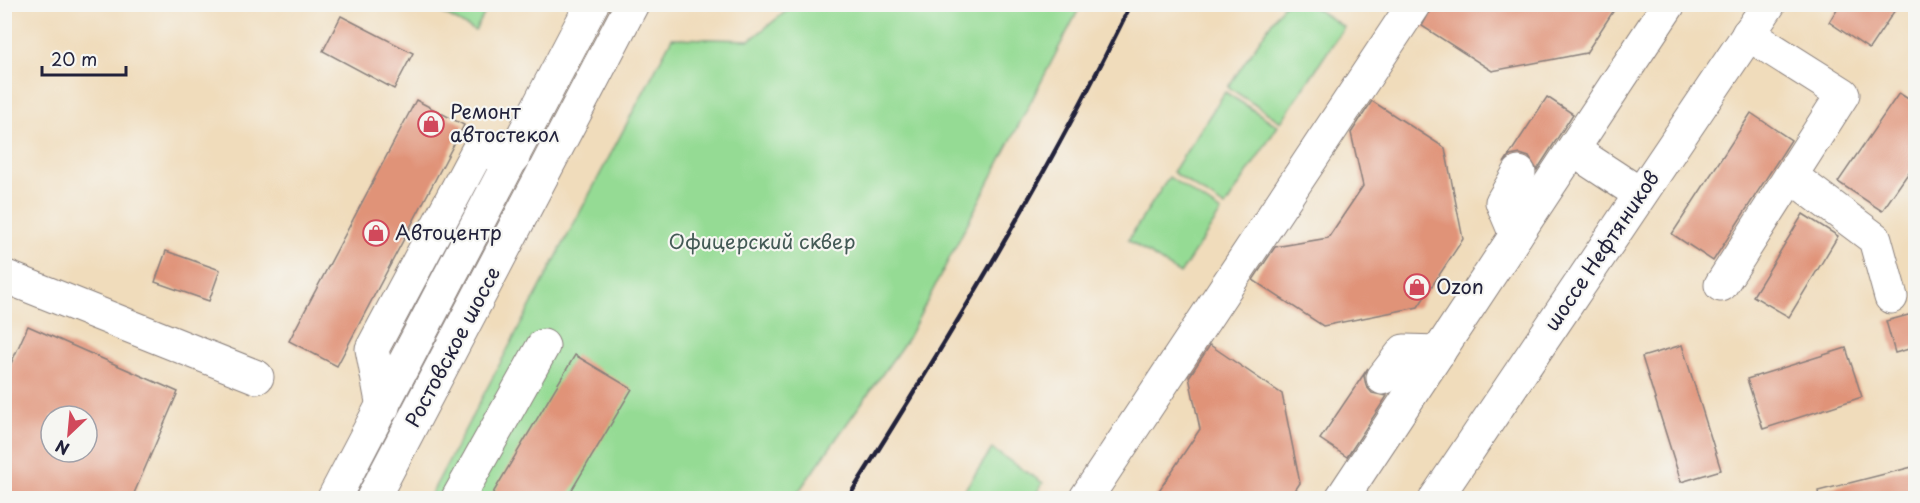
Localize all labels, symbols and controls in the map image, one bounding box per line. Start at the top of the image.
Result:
scale bar [42,39,126,77]
text: 20 m [51,45,97,72]
place label: Ремонт автостекол [450,96,559,149]
shop icon: Ремонт автостекол [416,109,446,139]
street label: шоссе Нефтяников [1536,164,1666,337]
place label: Автоцентр [395,217,502,247]
shop icon: Автоцентр [361,218,391,248]
park label: Офицерский сквер [668,226,856,256]
street label: Ростовское шоссе [397,261,507,432]
place label: Ozon [1436,271,1484,301]
shop icon: Ozon [1402,272,1432,302]
north arrow [39,404,99,464]
text: N [51,435,73,462]

